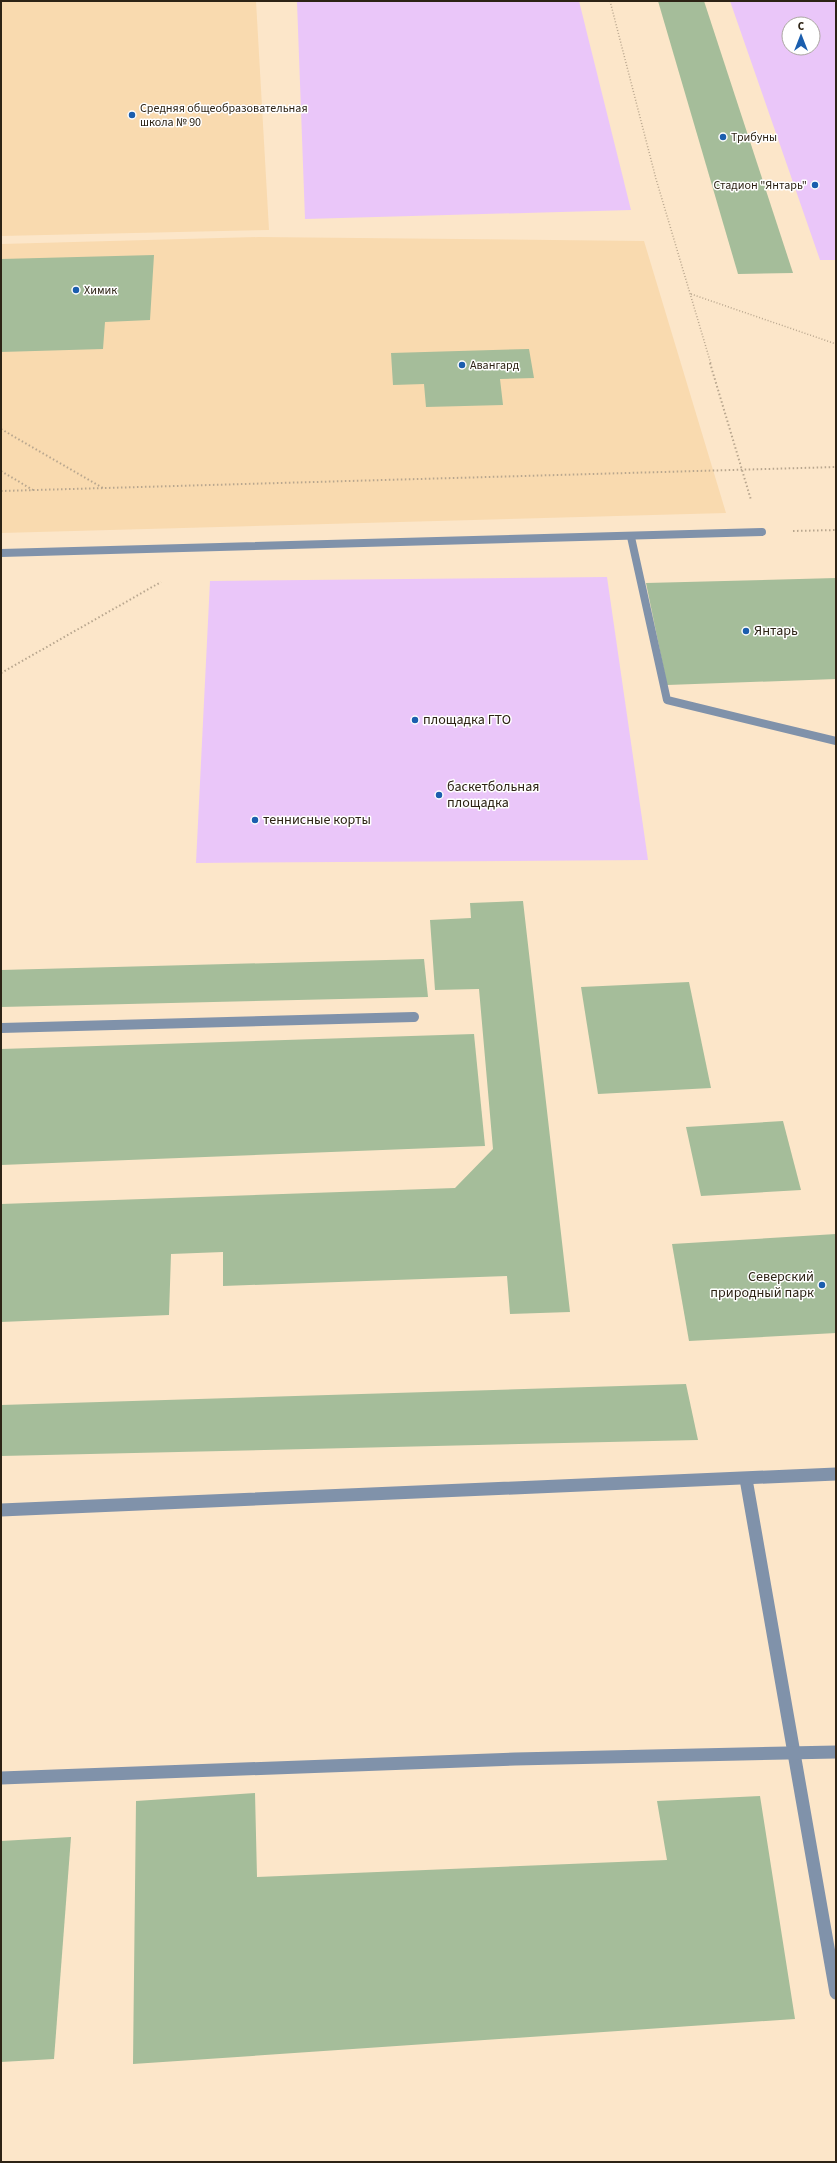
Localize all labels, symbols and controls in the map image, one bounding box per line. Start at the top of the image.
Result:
north arrow [781,16,821,56]
text: С [798,19,805,34]
place label: Средняя общеобразовательная школа № 90 [140,100,308,131]
marker: Средняя общеобразовательная школа № 90 [127,110,137,120]
place label: Трибуны [731,129,777,146]
marker: Трибуны [718,132,728,142]
place label: Стадион "Янтарь" [713,177,807,194]
marker: Стадион "Янтарь" [810,180,820,190]
place label: Химик [84,282,117,299]
marker: Химик [71,285,81,295]
place label: Авангард [470,357,520,374]
marker: Авангард [457,360,467,370]
place label: Янтарь [754,621,798,641]
marker: Янтарь [741,626,751,636]
place label: площадка ГТО [423,710,511,730]
marker: площадка ГТО [410,715,420,725]
place label: баскетбольная площадка [447,777,540,813]
marker: баскетбольная площадка [434,790,444,800]
place label: теннисные корты [263,810,371,830]
marker: теннисные корты [250,815,260,825]
place label: Северский природный парк [710,1267,814,1303]
marker: Северский природный парк [817,1280,827,1290]

